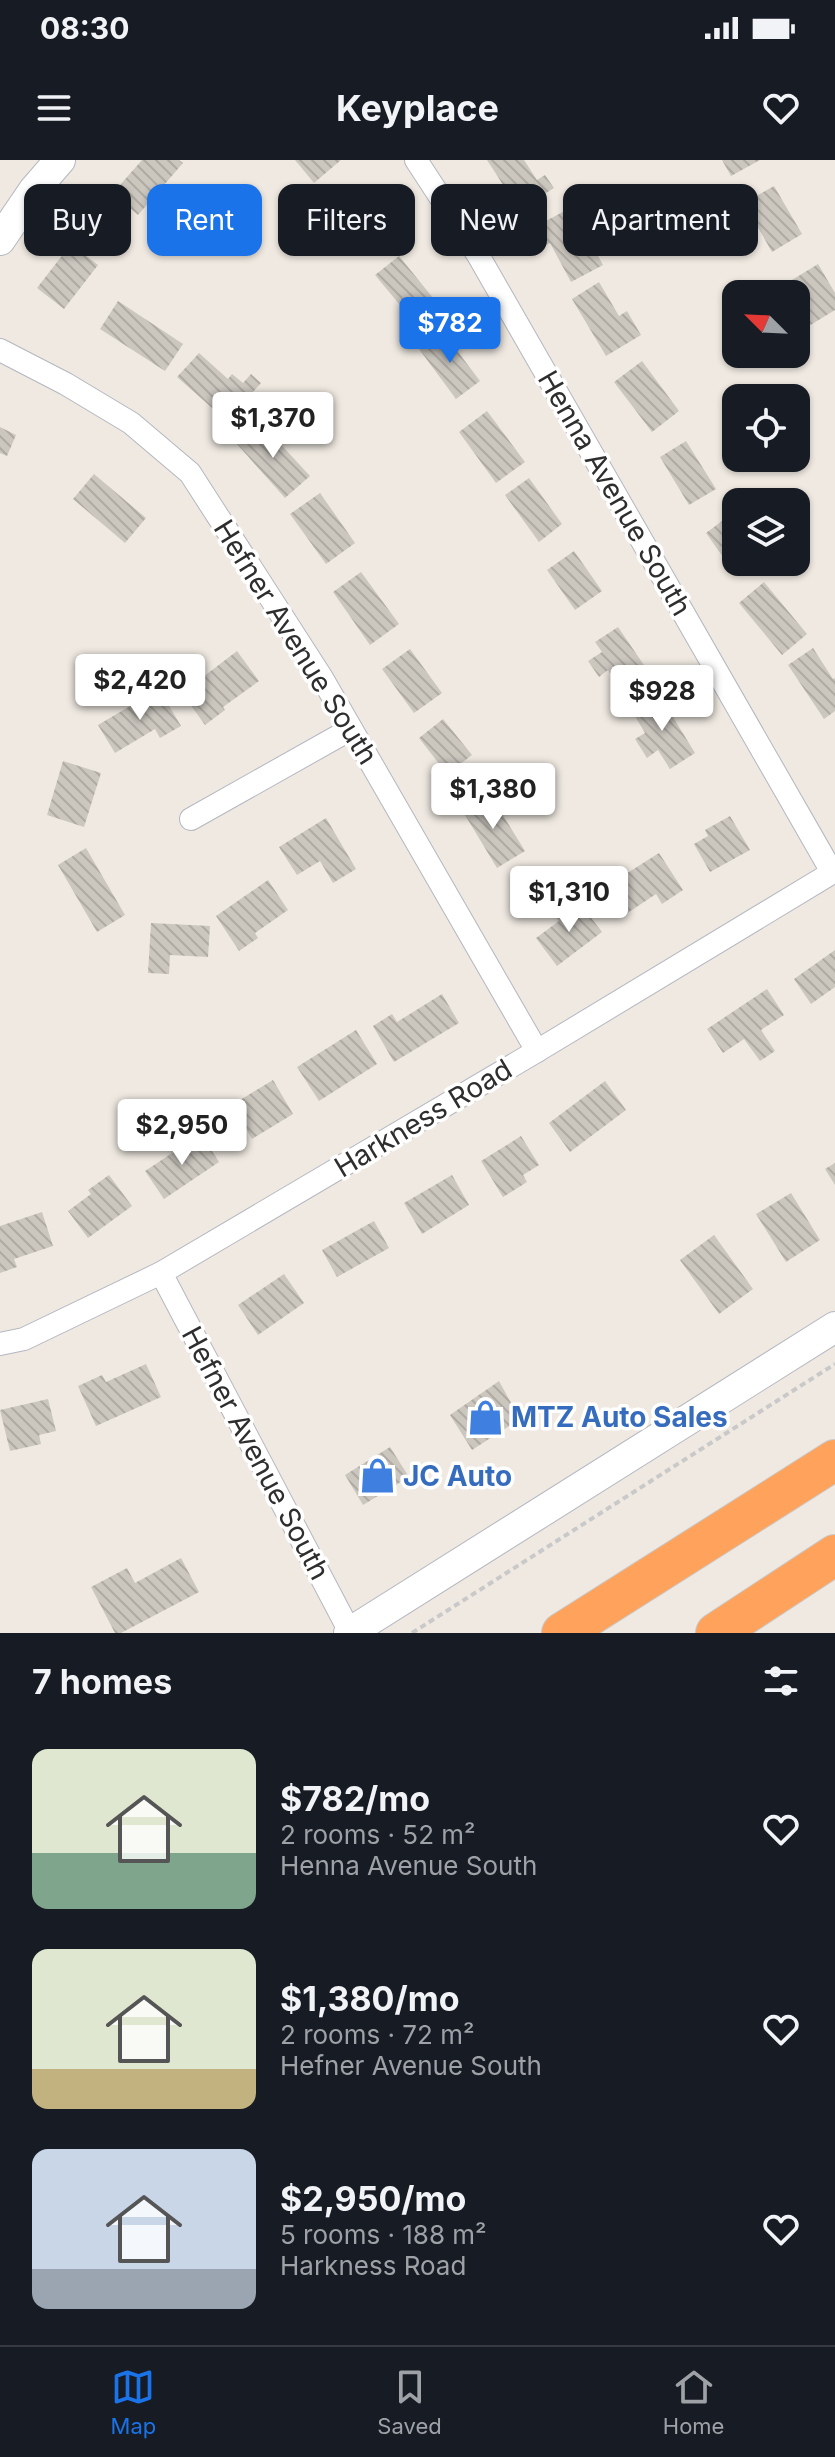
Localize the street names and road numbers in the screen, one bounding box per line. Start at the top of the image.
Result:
street label: Henna Avenue South [531,365,699,621]
street label: Hefner Avenue South [207,513,385,771]
street label: Harkness Road [328,1052,518,1184]
street label: Hefner Avenue South [175,1321,337,1585]

